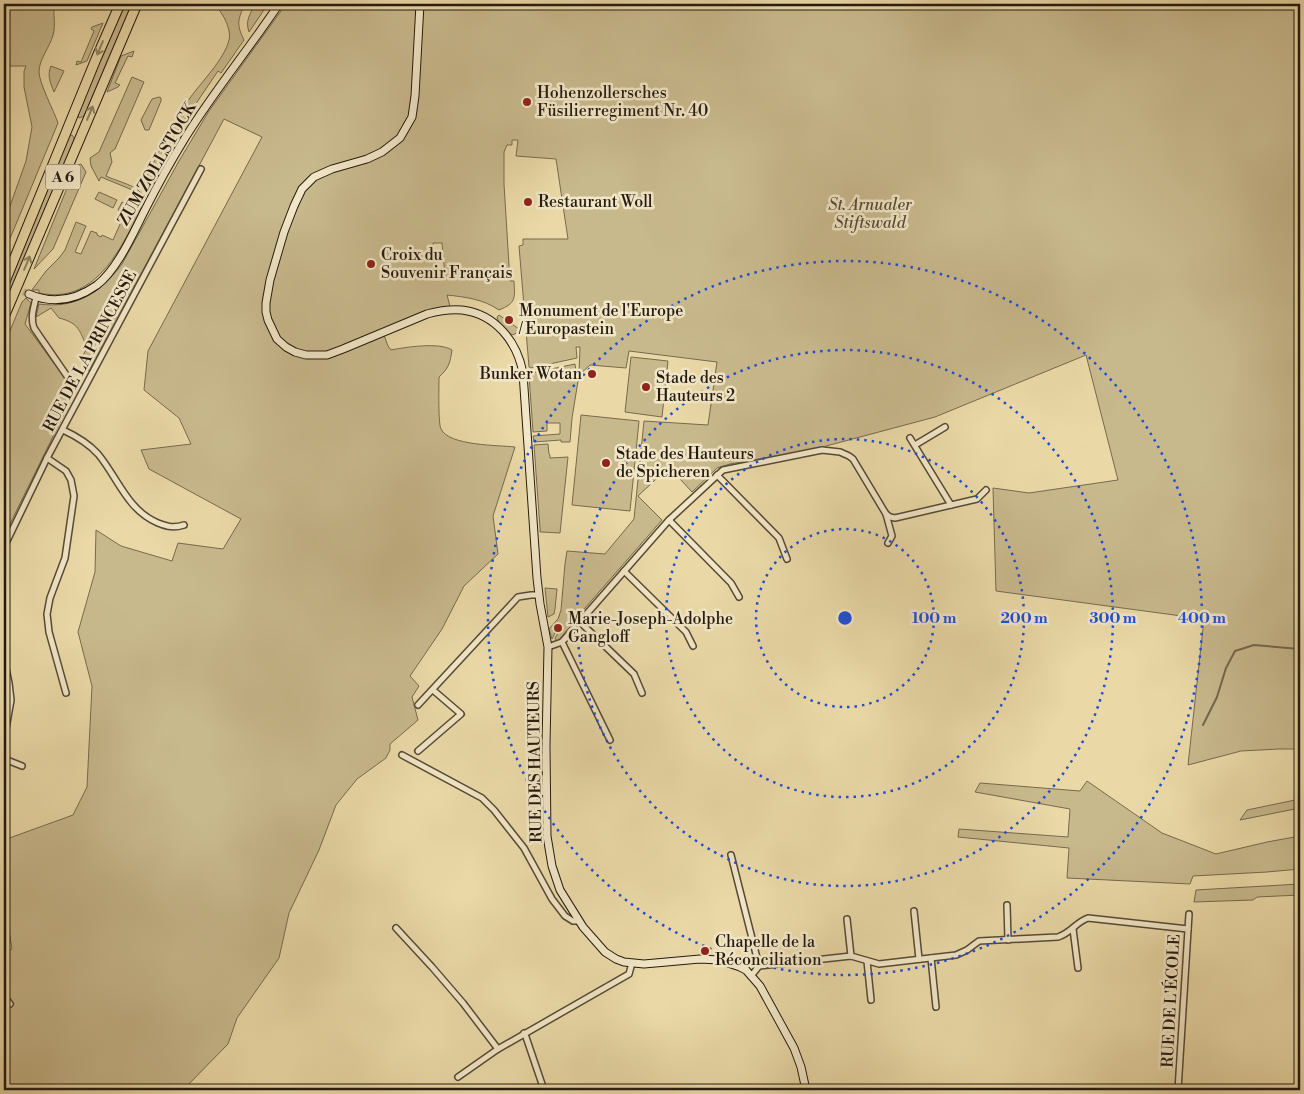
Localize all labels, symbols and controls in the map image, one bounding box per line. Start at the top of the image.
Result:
one-way arrow [95,40,105,55]
place label: Hohenzollersches Füsilierregiment Nr. 40 [537,83,708,121]
marker: Hohenzollersches Füsilierregiment Nr. 40 [521,96,533,108]
street label: ZUM ZOLLSTOCK [114,98,201,229]
one-way arrow [85,106,95,121]
road number: A 6 [46,164,80,190]
place label: Restaurant Woll [538,192,653,212]
park label: St. Arnualer Stiftswald [828,195,913,233]
marker: Restaurant Woll [522,196,534,208]
place label: Croix du Souvenir Français [381,245,512,283]
one-way arrow [22,256,32,271]
marker: Croix du Souvenir Français [365,258,377,270]
street label: RUE DE LA PRINCESSE [39,267,141,435]
place label: Monument de l'Europe / Europastein [518,301,683,339]
marker: Monument de l'Europe / Europastein [503,314,515,326]
place label: Bunker Wotan [479,364,582,384]
marker: Bunker Wotan [586,368,598,380]
place label: Stade des Hauteurs 2 [656,368,735,406]
marker: Stade des Hauteurs 2 [640,381,652,393]
place label: Stade des Hauteurs de Spicheren [616,444,754,482]
marker: Stade des Hauteurs de Spicheren [600,457,612,469]
place label: Marie-Joseph-Adolphe Gangloff [568,609,733,647]
centre of rings [836,609,854,627]
text: 100 m [912,609,957,628]
text: 200 m [1000,609,1048,628]
text: 300 m [1090,609,1137,628]
text: 400 m [1178,609,1226,628]
marker: Marie-Joseph-Adolphe Gangloff [552,622,564,634]
street label: RUE DES HAUTEURS [524,681,546,843]
place label: Chapelle de la Réconciliation [715,932,822,970]
street label: RUE DE L'ÉCOLE [1156,934,1184,1068]
marker: Chapelle de la Réconciliation [699,945,711,957]

